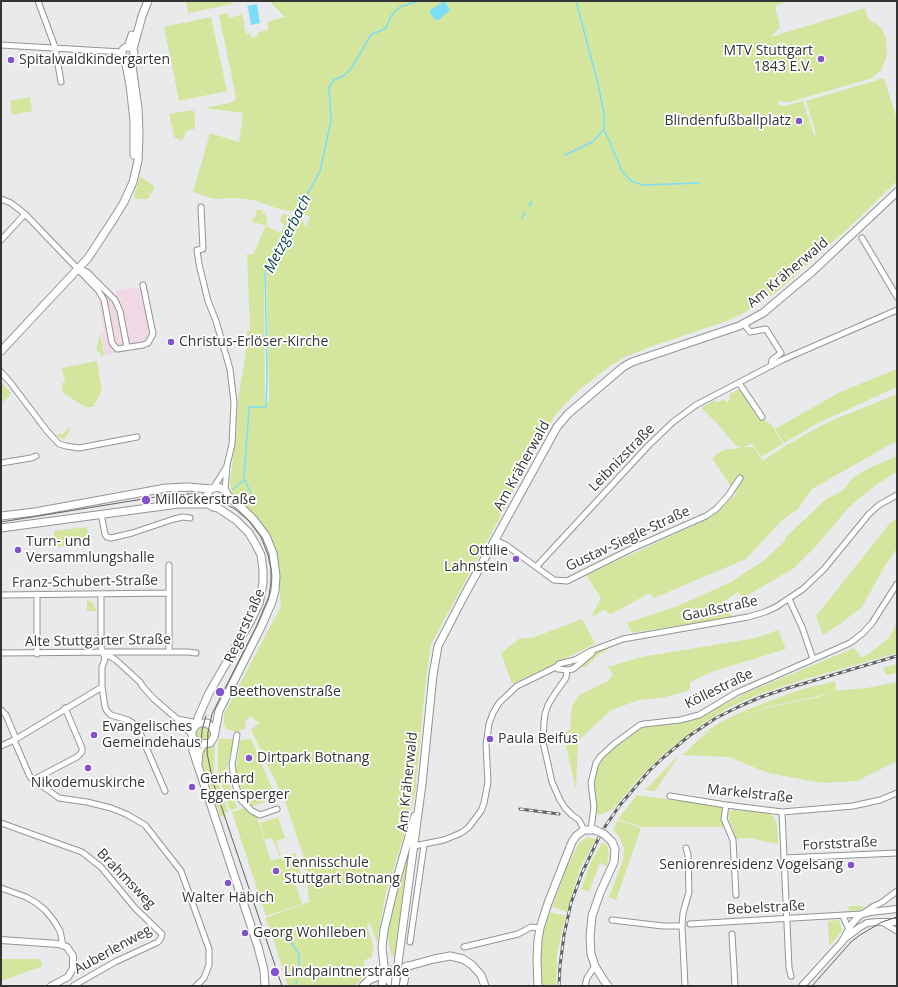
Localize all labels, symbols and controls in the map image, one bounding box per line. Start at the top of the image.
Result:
place label: MTV Stuttgart 1843 E.V. [723,43,813,76]
place label: Spitalwaldkindergarten [19,52,170,68]
marker: MTV Stuttgart 1843 E.V. [816,54,826,64]
marker: Spitalwaldkindergarten [6,55,16,65]
place label: Blindenfußballplatz [664,113,791,129]
marker: Blindenfußballplatz [794,116,804,126]
water label: Metzgerbach [261,192,315,276]
street label: Am Kräherwald [744,234,832,312]
place label: Christus-Erlöser-Kirche [179,334,328,350]
marker: Christus-Erlöser-Kirche [166,337,176,347]
street label: Am Kräherwald [490,418,554,514]
street label: Leibnizstraße [585,421,659,495]
place label: Millöckerstraße [155,492,256,508]
marker: Millöckerstraße [140,494,152,506]
street label: Gustav-Siegle-Straße [563,503,693,575]
place label: Turn- und Versammlungshalle [26,534,155,566]
place label: Ottilie Lahnstein [444,543,508,576]
marker: Turn- und Versammlungshalle [13,545,23,555]
marker: Ottilie Lahnstein [511,554,521,564]
street label: Franz-Schubert-Straße [12,572,158,592]
street label: Regerstraße [221,586,269,666]
street label: Gaußstraße [681,593,759,625]
street label: Alte Stuttgarter Straße [25,631,171,651]
street label: Köllestraße [682,665,756,713]
place label: Beethovenstraße [229,684,341,700]
marker: Beethovenstraße [214,686,226,698]
place label: Evangelisches Gemeindehaus [102,719,201,752]
marker: Evangelisches Gemeindehaus [89,730,99,740]
street label: Am Kräherwald [394,731,422,833]
place label: Paula Beifus [498,731,578,747]
marker: Paula Beifus [485,734,495,744]
place label: Dirtpark Botnang [257,750,369,766]
marker: Dirtpark Botnang [244,753,254,763]
marker: Nikodemuskirche [83,763,93,773]
place label: Gerhard Eggensperger [200,771,289,804]
place label: Nikodemuskirche [31,775,145,791]
street label: Markelstraße [706,781,794,807]
marker: Gerhard Eggensperger [187,782,197,792]
street label: Forststraße [802,834,878,854]
street label: Brahmsweg [93,845,159,913]
place label: Tennisschule Stuttgart Botnang [284,855,400,888]
place label: Seniorenresidenz Vogelsang [659,857,843,873]
marker: Seniorenresidenz Vogelsang [846,860,856,870]
marker: Tennisschule Stuttgart Botnang [271,866,281,876]
marker: Walter Häbich [223,878,233,888]
place label: Walter Häbich [182,890,274,906]
street label: Bebelstraße [726,898,806,918]
street label: Auberlenweg [71,922,155,978]
place label: Georg Wohlleben [253,925,366,941]
marker: Georg Wohlleben [240,928,250,938]
place label: Lindpaintnerstraße [284,964,409,980]
marker: Lindpaintnerstraße [269,966,281,978]

